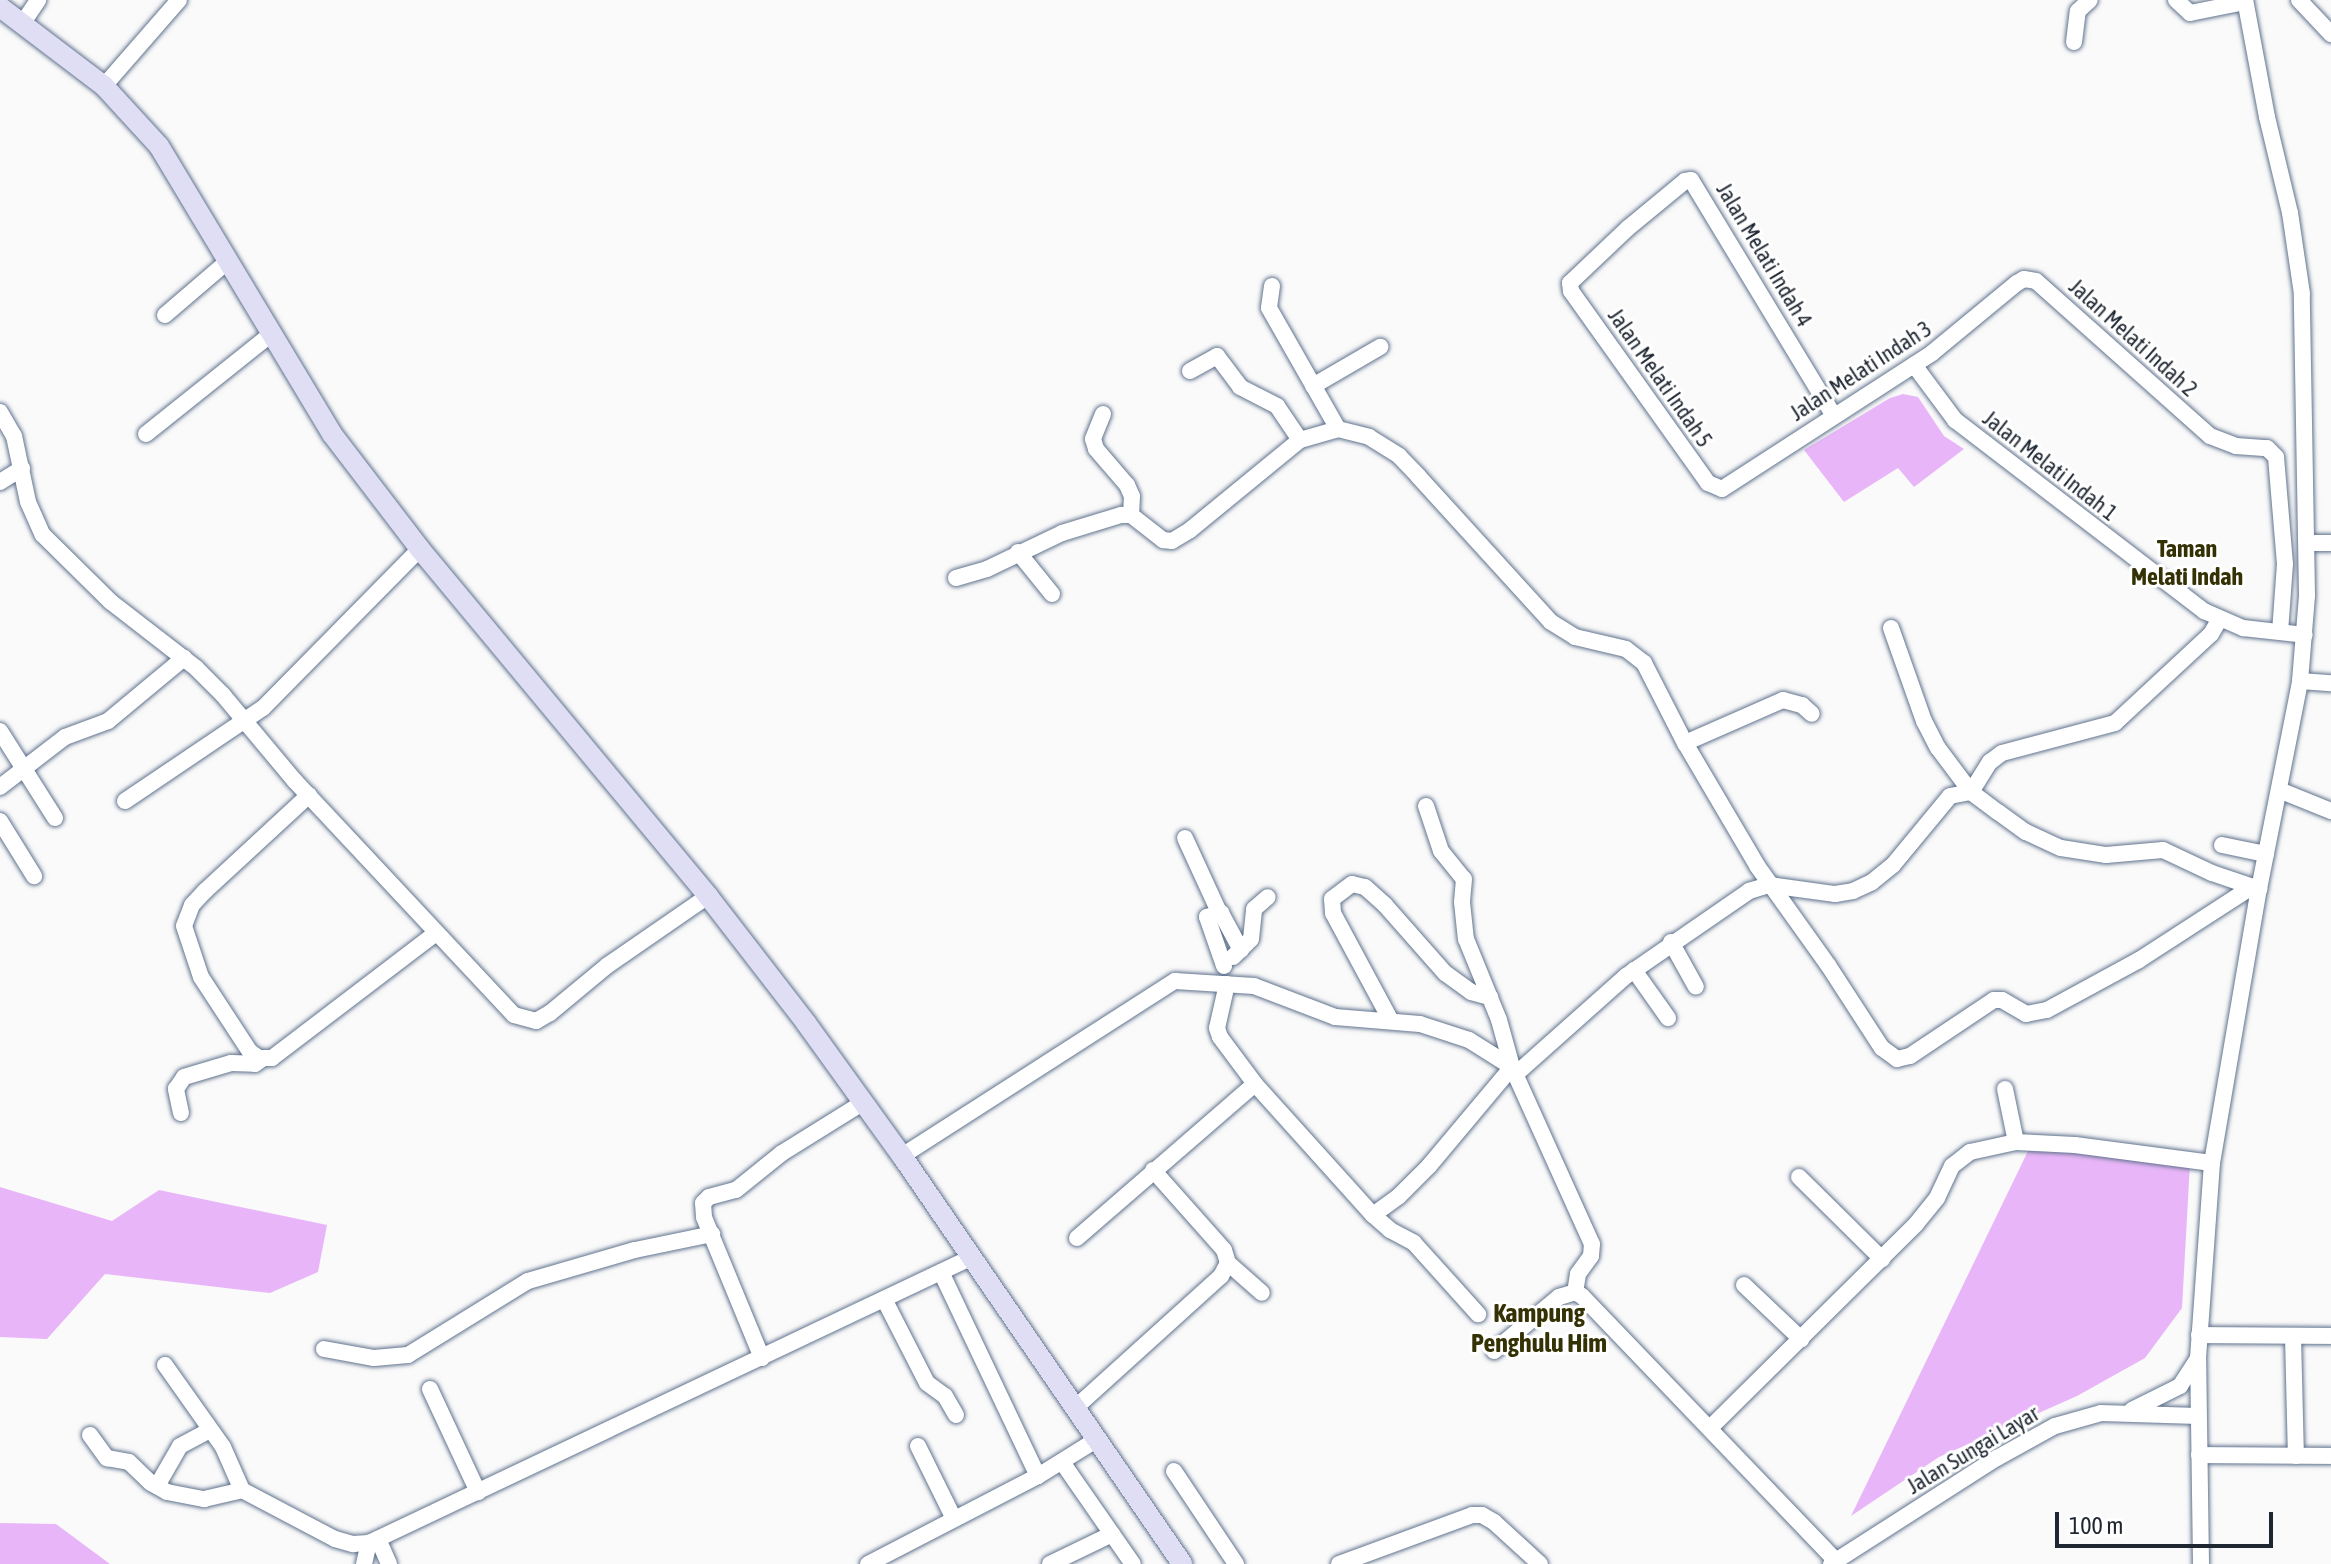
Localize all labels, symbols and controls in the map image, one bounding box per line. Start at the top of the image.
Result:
street label: Jalan Melati Indah 4 [1711,178,1817,332]
street label: Jalan Melati Indah 2 [2064,274,2202,402]
street label: Jalan Melati Indah 5 [1602,304,1718,452]
street label: Jalan Melati Indah 3 [1785,315,1937,427]
street label: Jalan Melati Indah 1 [1978,405,2122,527]
district label: Taman Melati Indah [2131,535,2243,591]
district label: Kampung Penghulu Him [1471,1298,1607,1360]
street label: Jalan Sungai Layar [1902,1400,2044,1500]
scale bar [2059,1496,2277,1546]
text: 100 m [2069,1512,2123,1539]

